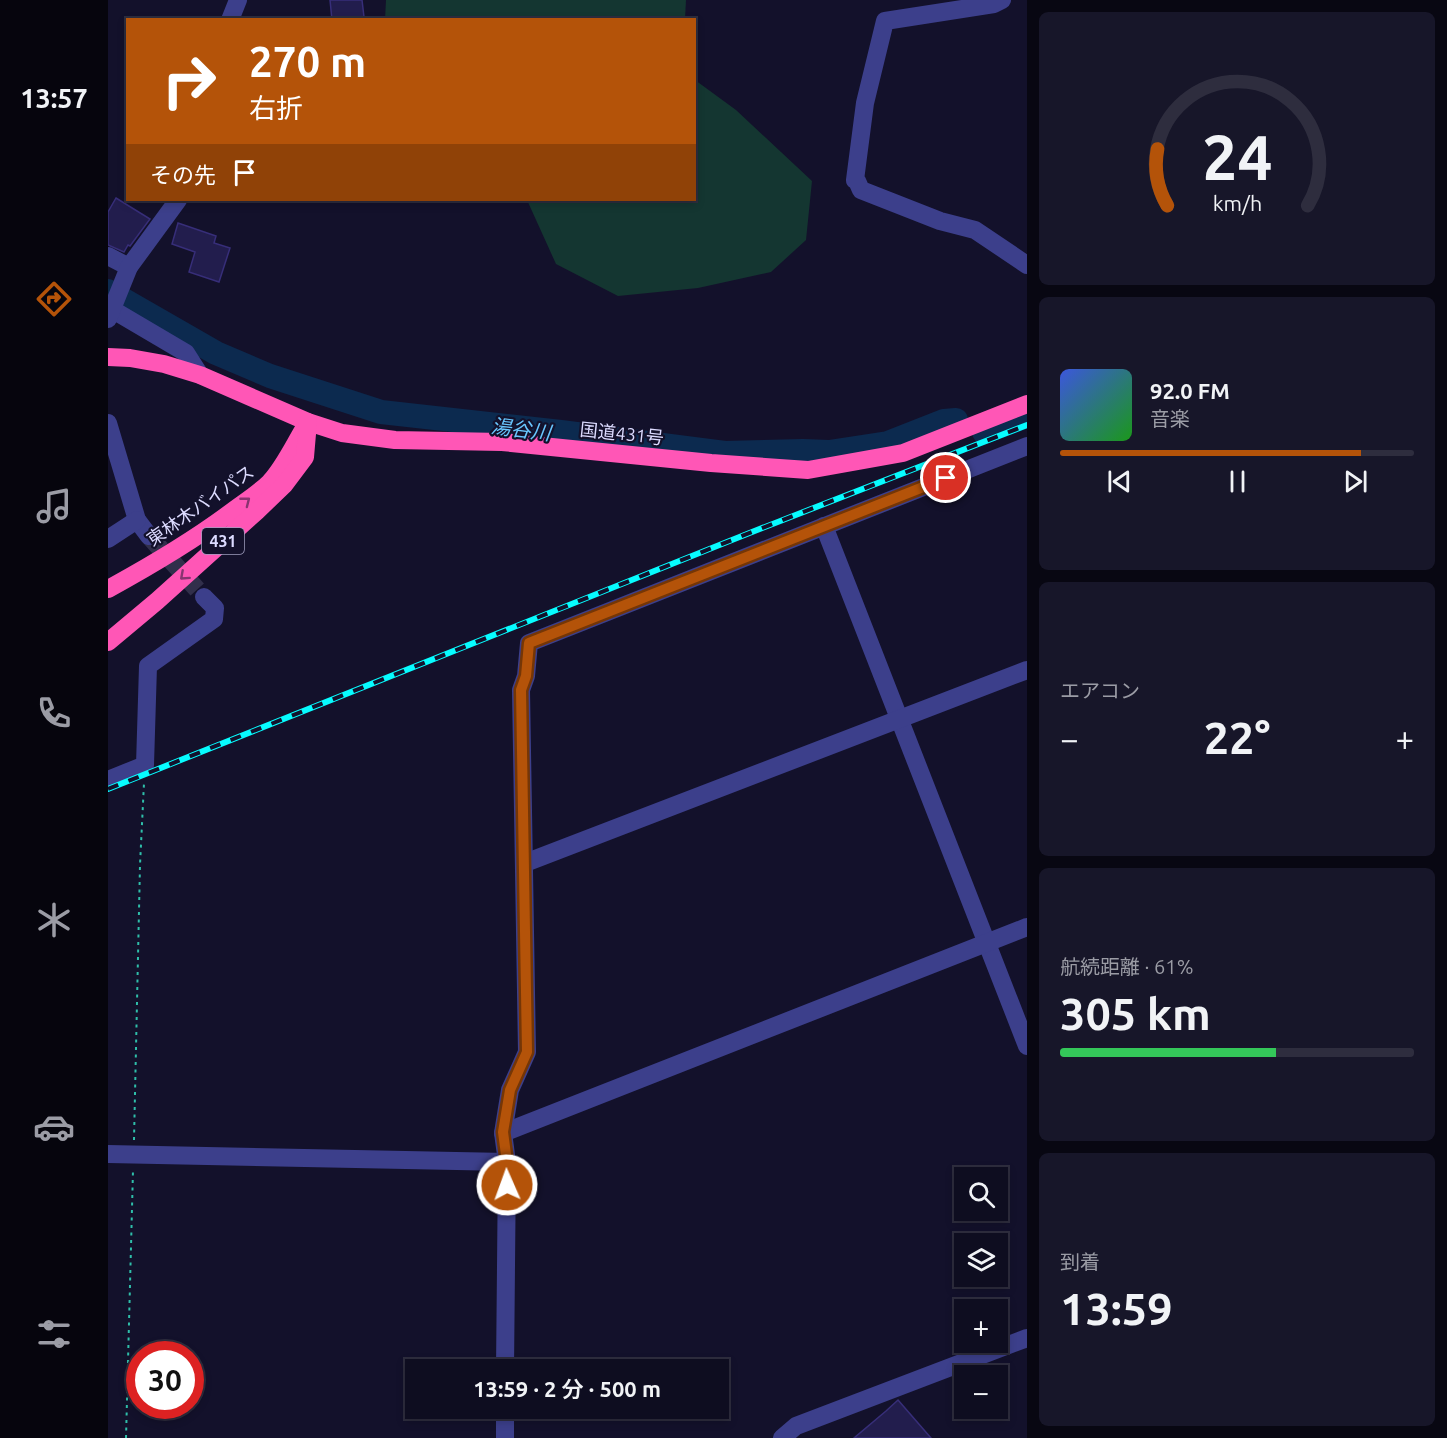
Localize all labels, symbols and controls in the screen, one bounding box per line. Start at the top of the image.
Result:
text: 270 m [249,38,366,85]
icon: right [150,42,228,120]
text: 13:57 [20,83,88,113]
text: 右折 [249,93,303,123]
text: 24 [1202,122,1272,192]
icon: arrive [228,156,261,189]
text: その先 [150,162,216,187]
text: km/h [1212,191,1262,215]
icon: directions [33,278,75,320]
text: 92.0 FM [1150,378,1230,403]
text: 音楽 [1150,407,1190,430]
water label: 湯谷川 [490,414,554,444]
street label: 国道431号 [579,419,665,447]
pin [920,452,971,503]
street label: 東林木バイパス [143,461,257,549]
icon: arrive [929,461,962,494]
icon: previous [1103,465,1136,498]
icon: pause [1221,465,1254,498]
icon: next [1339,465,1372,498]
icon: music [33,485,75,527]
one-way arrow [239,498,250,509]
road number: 431 [202,528,244,554]
one-way arrow [180,569,191,580]
text: エアコン [1060,679,1140,702]
icon: phone [33,692,75,734]
text: 22° [1204,712,1270,763]
text: − [1060,720,1079,757]
text: + [1395,720,1414,757]
icon: climate [33,899,75,941]
text: 航続距離 · 61% [1060,955,1193,978]
text: 305 km [1060,988,1211,1039]
icon: car [33,1106,75,1148]
position arrow [475,1153,539,1217]
map controls [954,1167,1008,1419]
button: search [954,1167,1008,1221]
button: layers [954,1233,1008,1287]
text: 到着 [1060,1250,1100,1273]
text: 13:59 [1060,1283,1173,1334]
button: + [954,1299,1008,1353]
icon: filters [33,1313,75,1355]
speed limit sign: 30 [126,1341,204,1419]
button: − [954,1365,1008,1419]
text: 13:59 · 2 分 · 500 m [473,1376,661,1401]

